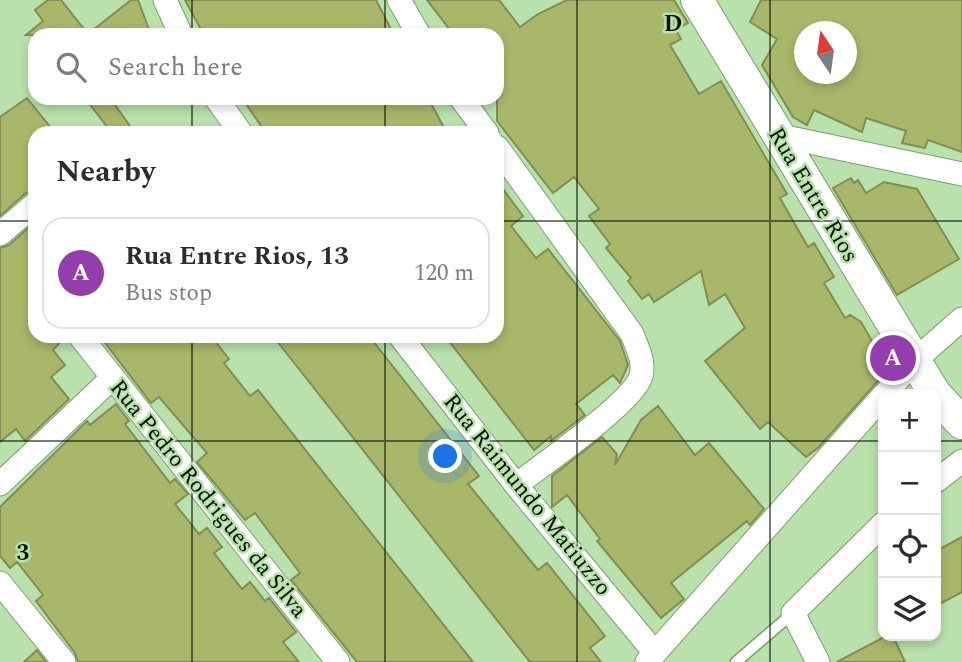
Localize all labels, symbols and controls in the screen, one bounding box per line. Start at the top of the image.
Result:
text: D [664,7,682,42]
north arrow [794,21,857,84]
search box [28,28,504,105]
text: Search here [108,47,243,87]
icon: search [52,48,90,86]
street label: Rua Entre Rios [759,121,867,269]
text: Nearby [56,149,155,195]
text: Rua Entre Rios, 13 [125,236,349,276]
text: A [72,256,90,291]
text: 120 m [414,256,474,291]
text: Bus stop [125,276,212,311]
pin: A [870,332,916,384]
street label: Rua Pedro Rodrigues da Silva [101,372,315,626]
street label: Rua Raimundo Matiuzzo [434,386,620,604]
map controls [878,389,941,641]
button: + [878,389,941,452]
your location [428,439,462,473]
button: − [878,452,941,515]
button: locate [878,515,941,578]
text: 3 [17,536,30,571]
button: layers [878,578,941,641]

